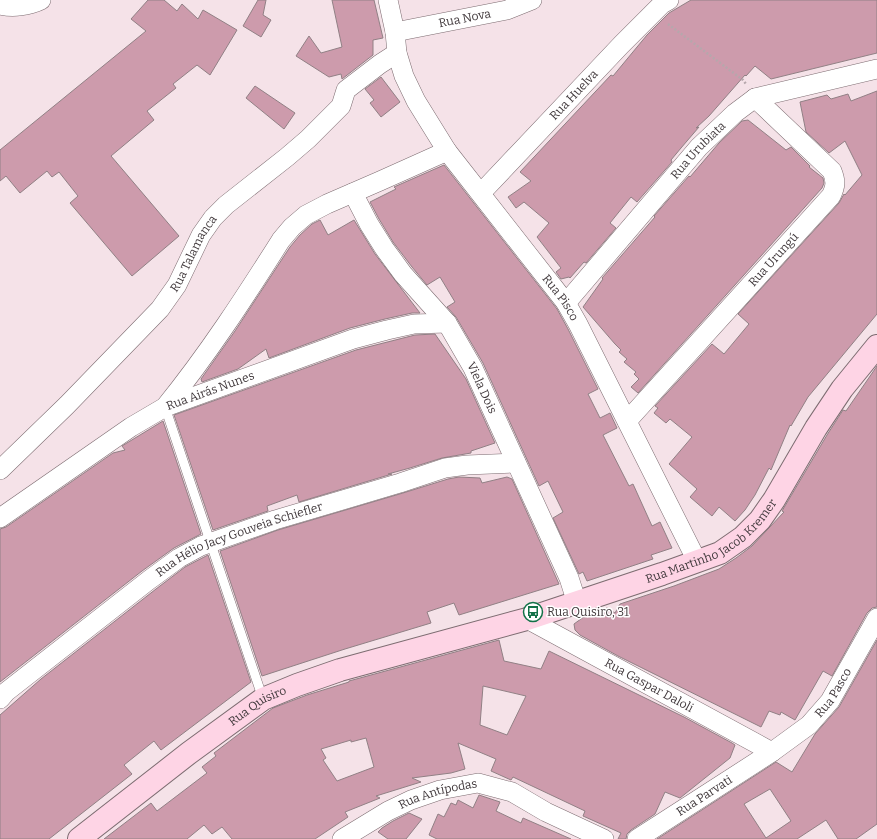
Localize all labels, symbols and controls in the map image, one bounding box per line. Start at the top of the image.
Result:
street label: Rua Nova [437,6,492,30]
street label: Rua Huelva [547,67,601,123]
street label: Rua Urubiata [668,118,729,182]
street label: Rua Talamanca [167,212,220,295]
street label: Rua Urungú [746,229,802,289]
street label: Rua Pisco [539,272,582,323]
street label: Viela Dois [464,360,500,416]
street label: Rua Airás Nunes [164,368,256,413]
street label: Rua Martinho Jacob Kremer [644,496,780,586]
street label: Rua Hélio Jacy Gouveia Schiefler [153,499,325,580]
bus stop icon: Rua Quisiro, 31 [522,601,544,623]
place label: Rua Quisiro, 31 [547,605,629,619]
street label: Rua Gaspar Daloli [602,656,696,715]
street label: Rua Pasco [812,665,854,720]
street label: Rua Quisiro [226,683,288,729]
street label: Rua Parvati [674,772,735,819]
street label: Rua Antípodas [396,776,479,812]

